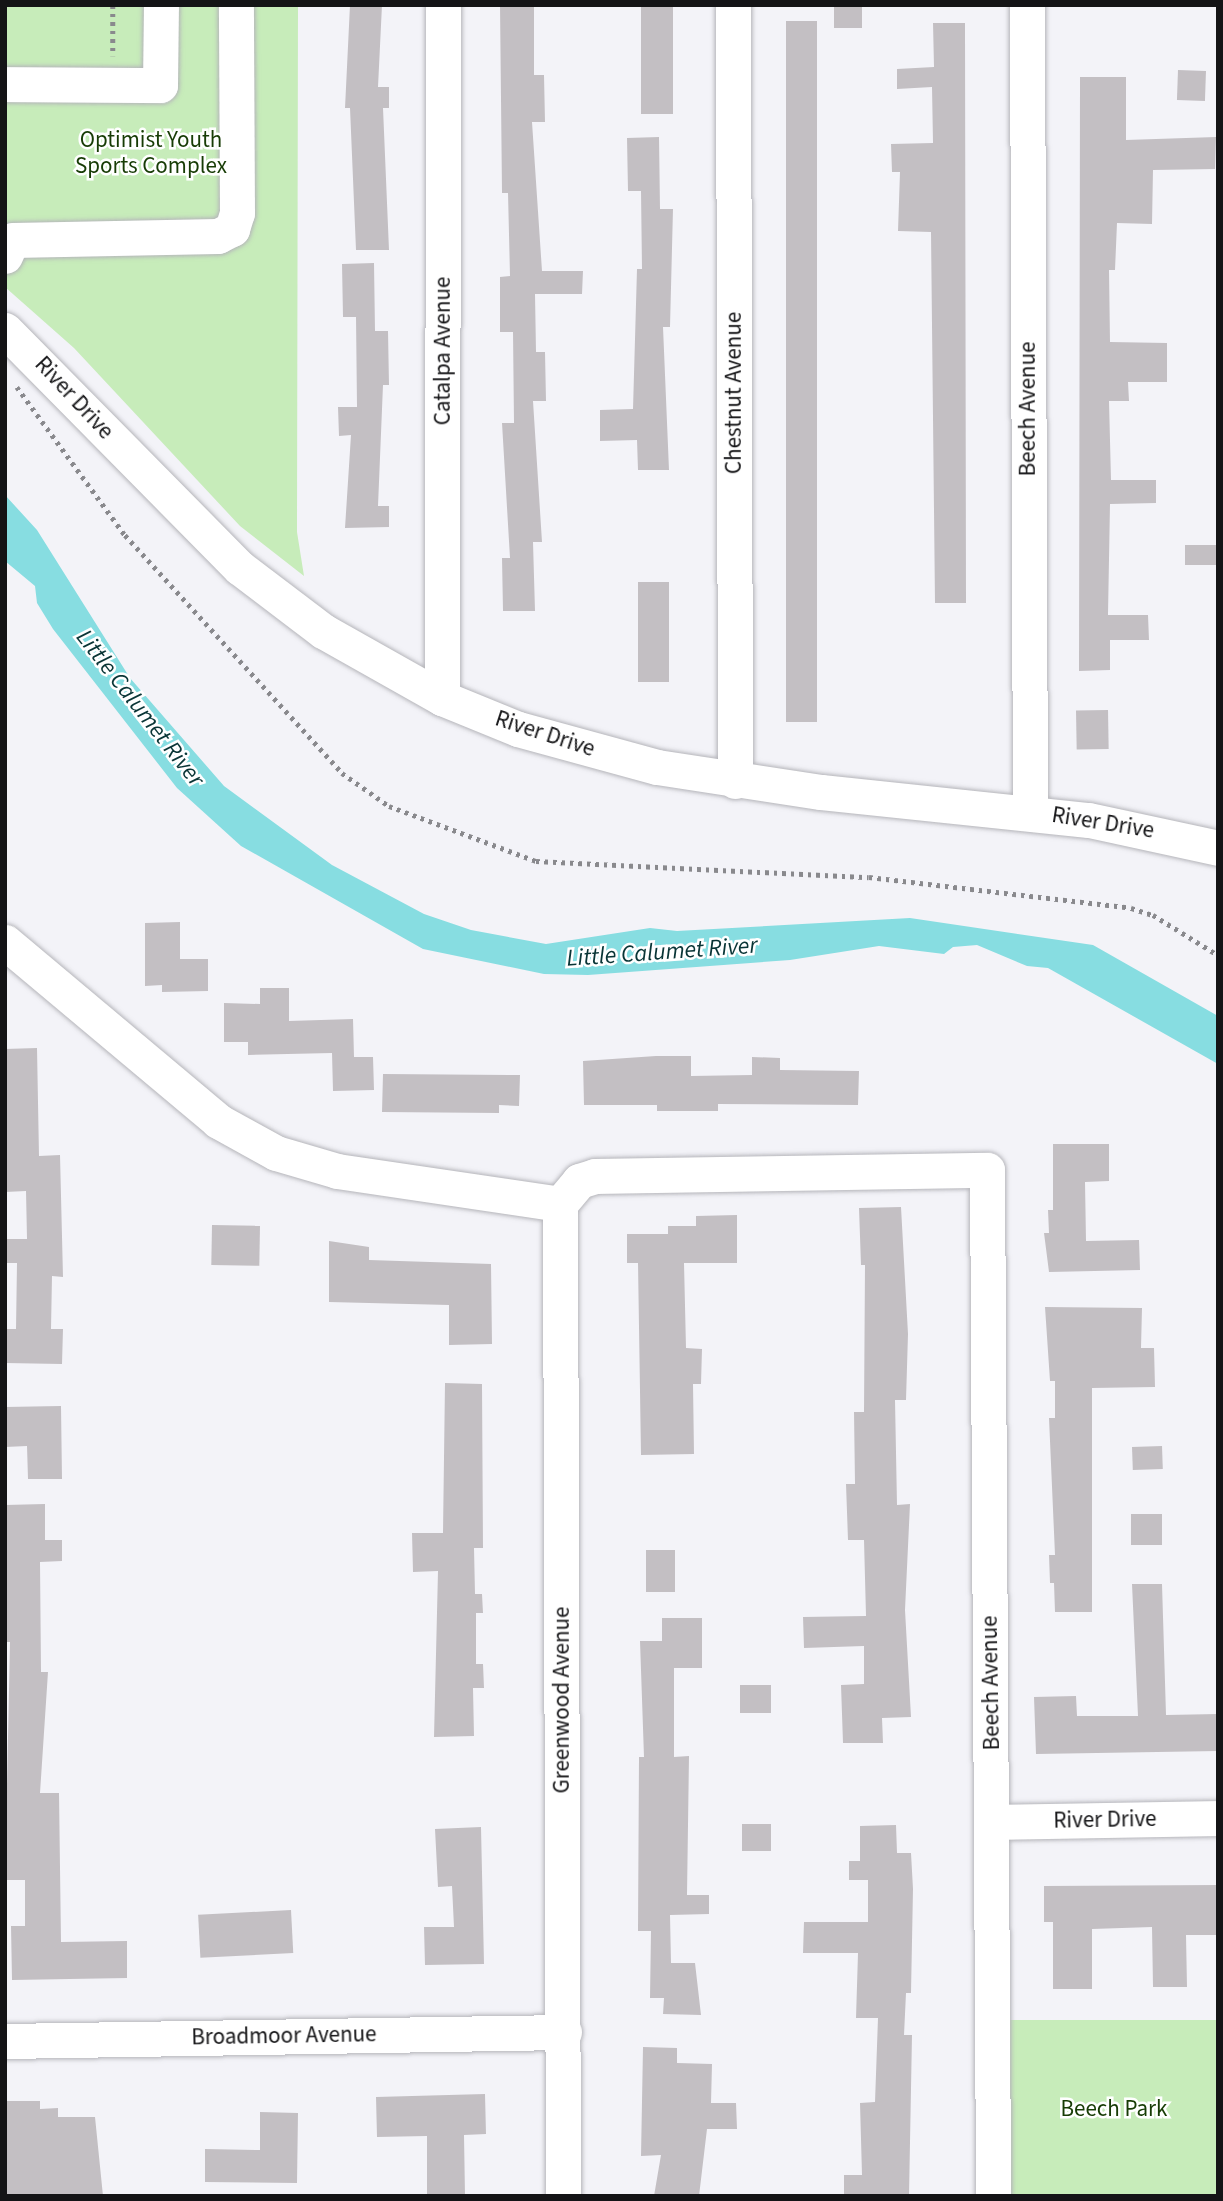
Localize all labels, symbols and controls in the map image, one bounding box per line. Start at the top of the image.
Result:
park label: Optimist Youth Sports Complex [75,126,227,180]
street label: Catalpa Avenue [429,277,457,425]
street label: Chestnut Avenue [720,312,748,474]
street label: Beech Avenue [1014,342,1042,476]
street label: River Drive [29,351,119,445]
water label: Little Calumet River [70,624,210,792]
street label: River Drive [492,705,598,763]
street label: River Drive [1050,801,1156,845]
water label: Little Calumet River [566,931,758,973]
street label: Greenwood Avenue [548,1607,576,1793]
street label: Beech Avenue [976,1615,1006,1751]
street label: River Drive [1053,1805,1157,1835]
street label: Broadmoor Avenue [191,2021,377,2051]
park label: Beech Park [1061,2095,1167,2123]

